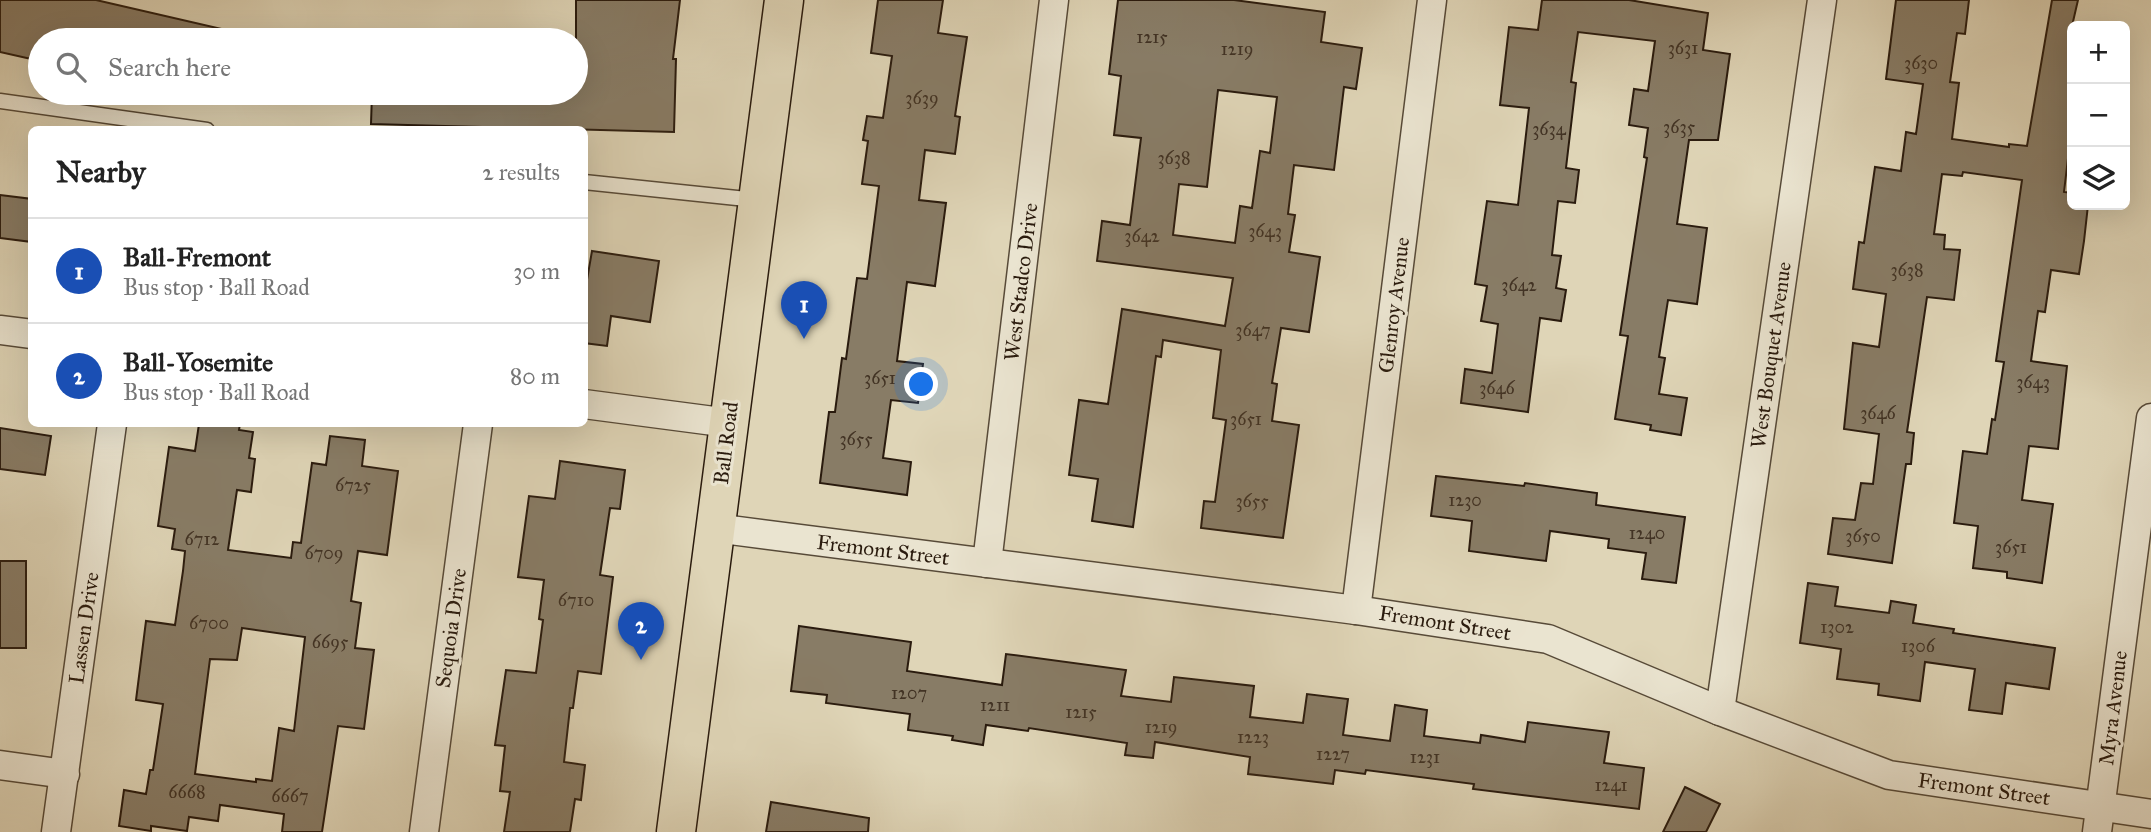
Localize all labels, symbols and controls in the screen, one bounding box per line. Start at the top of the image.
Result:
map controls [2067,21,2130,210]
button: + [2067,21,2130,84]
house number: 1215 [1136,26,1168,48]
search box [28,28,588,105]
house number: 3631 [1668,37,1698,59]
house number: 1219 [1221,38,1253,60]
icon: search [52,48,90,86]
text: Search here [108,51,231,83]
house number: 3630 [1904,52,1938,74]
button: − [2067,84,2130,147]
house number: 3639 [905,87,939,109]
house number: 3635 [1663,116,1696,138]
house number: 3634 [1532,118,1567,140]
house number: 3638 [1157,147,1191,169]
button: layers [2067,147,2130,210]
text: Nearby [56,154,146,190]
text: 2 results [482,158,560,186]
street label: West Stadco Drive [998,201,1044,363]
house number: 3643 [1248,220,1282,242]
house number: 3642 [1124,225,1160,247]
street label: Glenroy Avenue [1373,235,1415,374]
text: Ball-Fremont [123,241,271,273]
text: 1 [74,257,84,285]
text: 30 m [513,257,560,285]
house number: 3638 [1890,259,1924,281]
street label: West Bouquet Avenue [1745,260,1797,450]
text: Bus stop · Ball Road [123,273,310,301]
house number: 3642 [1501,274,1537,296]
pin: 1 [781,281,827,339]
house number: 3647 [1235,319,1271,341]
text: Ball-Yosemite [123,346,273,378]
text: 2 [73,362,85,390]
text: 80 m [510,362,560,390]
house number: 3651 [864,367,896,389]
your location [904,367,938,401]
house number: 3643 [2016,371,2050,393]
house number: 3646 [1479,377,1516,399]
text: Bus stop · Ball Road [123,378,310,406]
street label: Ball Road [708,400,744,486]
house number: 3646 [1860,402,1897,424]
house number: 3651 [1230,408,1262,430]
house number: 3655 [839,428,873,450]
house number: 6725 [335,474,372,496]
house number: 1230 [1448,489,1482,511]
house number: 3655 [1235,490,1269,512]
house number: 1240 [1629,522,1665,544]
house number: 3650 [1845,525,1881,547]
house number: 6712 [185,528,220,550]
street label: Fremont Street [815,529,951,571]
house number: 3651 [1995,536,2027,558]
house number: 6709 [305,542,343,564]
street label: Sequoia Drive [430,566,472,689]
street label: Lassen Drive [63,570,105,686]
house number: 6710 [558,589,594,611]
street label: Fremont Street [1377,600,1513,646]
pin: 2 [618,602,664,660]
house number: 6700 [189,612,229,634]
house number: 1302 [1820,616,1854,638]
house number: 6695 [312,631,349,653]
house number: 1306 [1901,635,1936,657]
street label: Myra Avenue [2093,649,2133,767]
house number: 1207 [891,682,927,704]
house number: 1211 [980,694,1010,716]
house number: 1215 [1065,701,1097,723]
house number: 1219 [1145,716,1177,738]
house number: 1223 [1237,726,1269,748]
house number: 1227 [1316,743,1350,765]
house number: 1231 [1410,746,1440,768]
street label: Fremont Street [1916,767,2052,811]
house number: 1241 [1594,774,1628,796]
house number: 6668 [168,781,206,803]
house number: 6667 [271,785,309,807]

